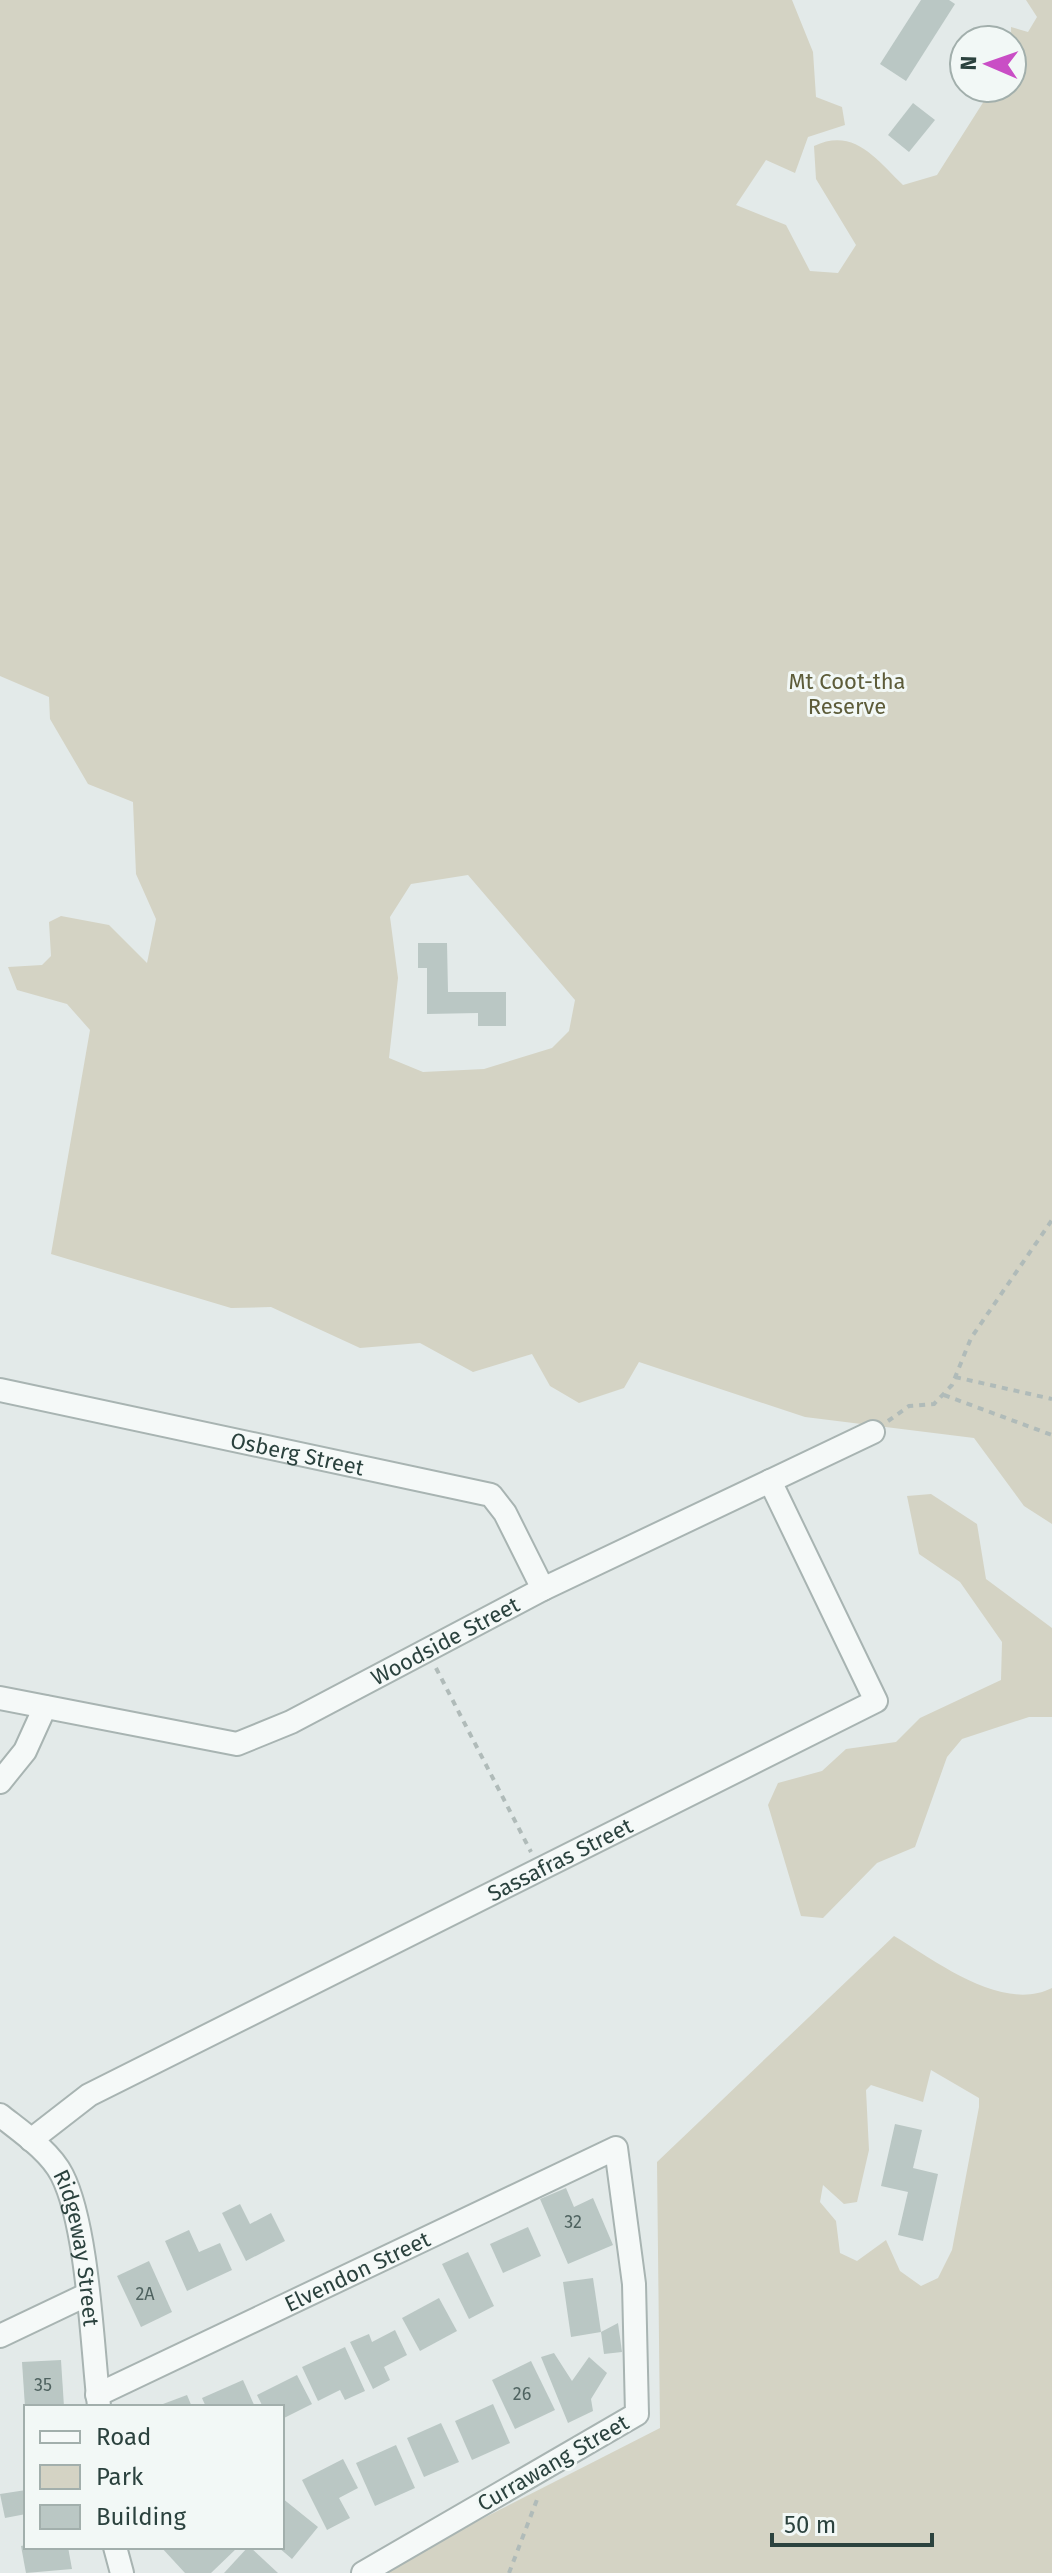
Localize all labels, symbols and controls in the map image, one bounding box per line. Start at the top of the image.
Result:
north arrow [948,24,1028,104]
text: N [955,56,982,71]
park label: Mt Coot-tha Reserve [788,668,906,720]
street label: Osberg Street [228,1426,367,1481]
street label: Woodside Street [366,1590,524,1691]
street label: Sassafras Street [483,1812,637,1907]
street label: Ridgeway Street [48,2165,105,2328]
house number: 32 [564,2211,582,2233]
street label: Elvendon Street [280,2225,434,2317]
house number: 2A [135,2283,155,2305]
house number: 35 [34,2374,52,2396]
house number: 26 [513,2383,531,2405]
legend [24,2405,284,2549]
street label: Currawang Street [473,2409,633,2517]
text: Road [96,2423,151,2451]
text: Park [96,2463,144,2491]
scale bar [772,2497,932,2547]
text: Building [96,2503,186,2531]
text: 50 m [784,2511,836,2539]

